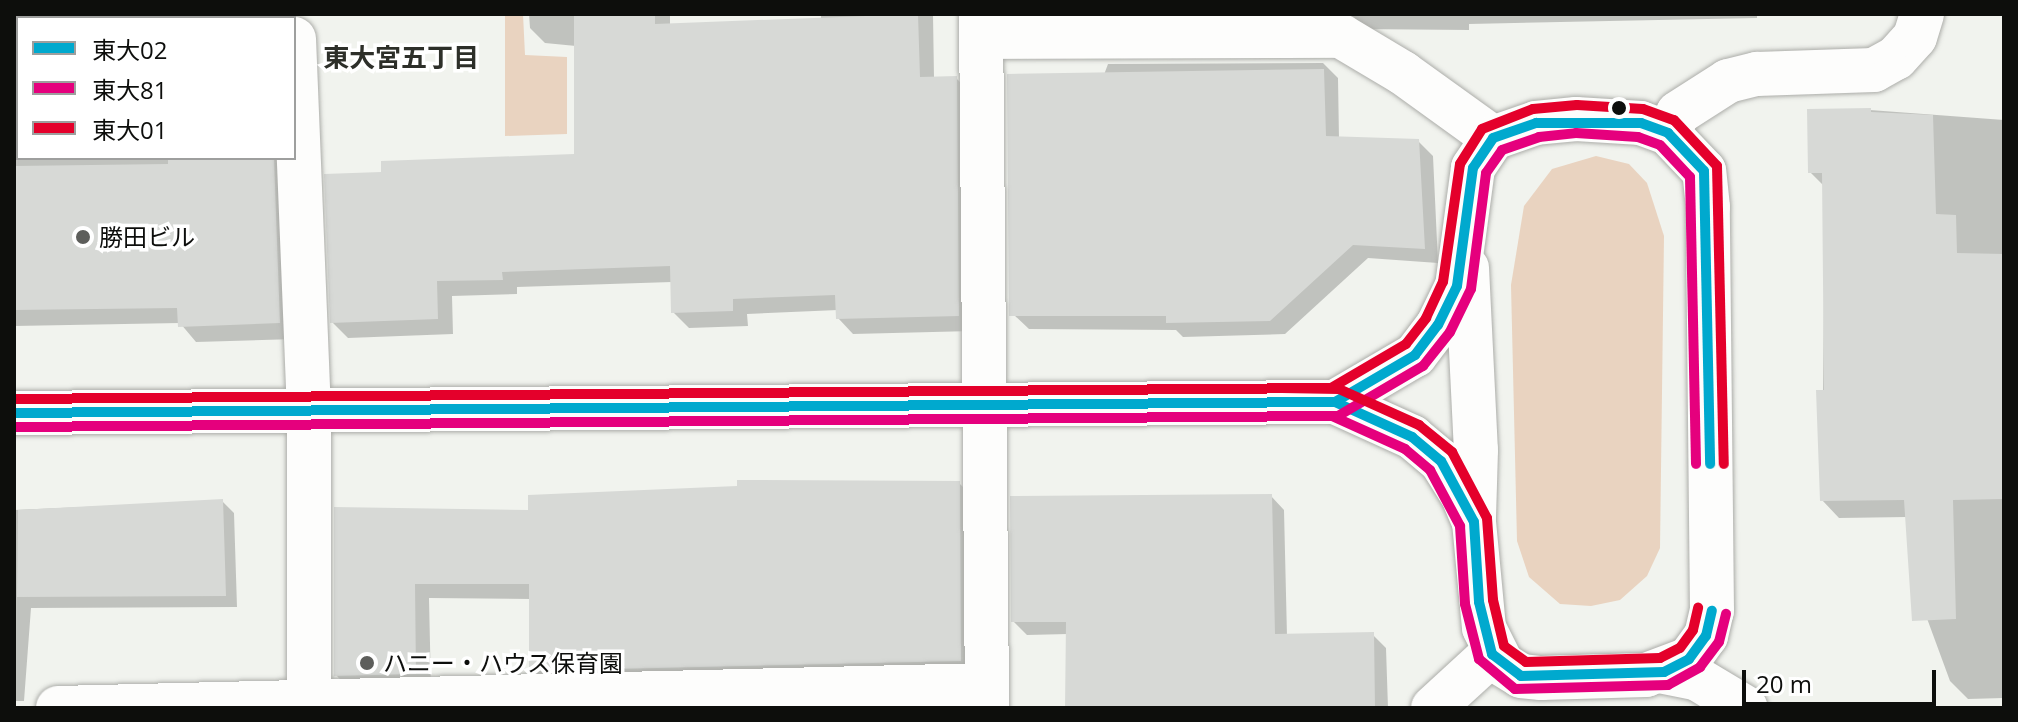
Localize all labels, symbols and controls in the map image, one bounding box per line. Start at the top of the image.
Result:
legend [16,16,296,160]
text: 東大02 [92,33,167,66]
district label: 東大宮五丁目 [323,42,479,74]
text: 東大81 [92,73,167,106]
unlabelled marker [1611,100,1627,116]
text: 東大01 [92,113,167,146]
place label: 勝田ビル [99,223,195,251]
marker: 勝田ビル [74,228,92,246]
place label: ハニー・ハウス保育園 [383,649,623,677]
marker: ハニー・ハウス保育園 [358,654,376,672]
scale bar [1746,654,1940,704]
text: 20 m [1756,667,1812,700]

